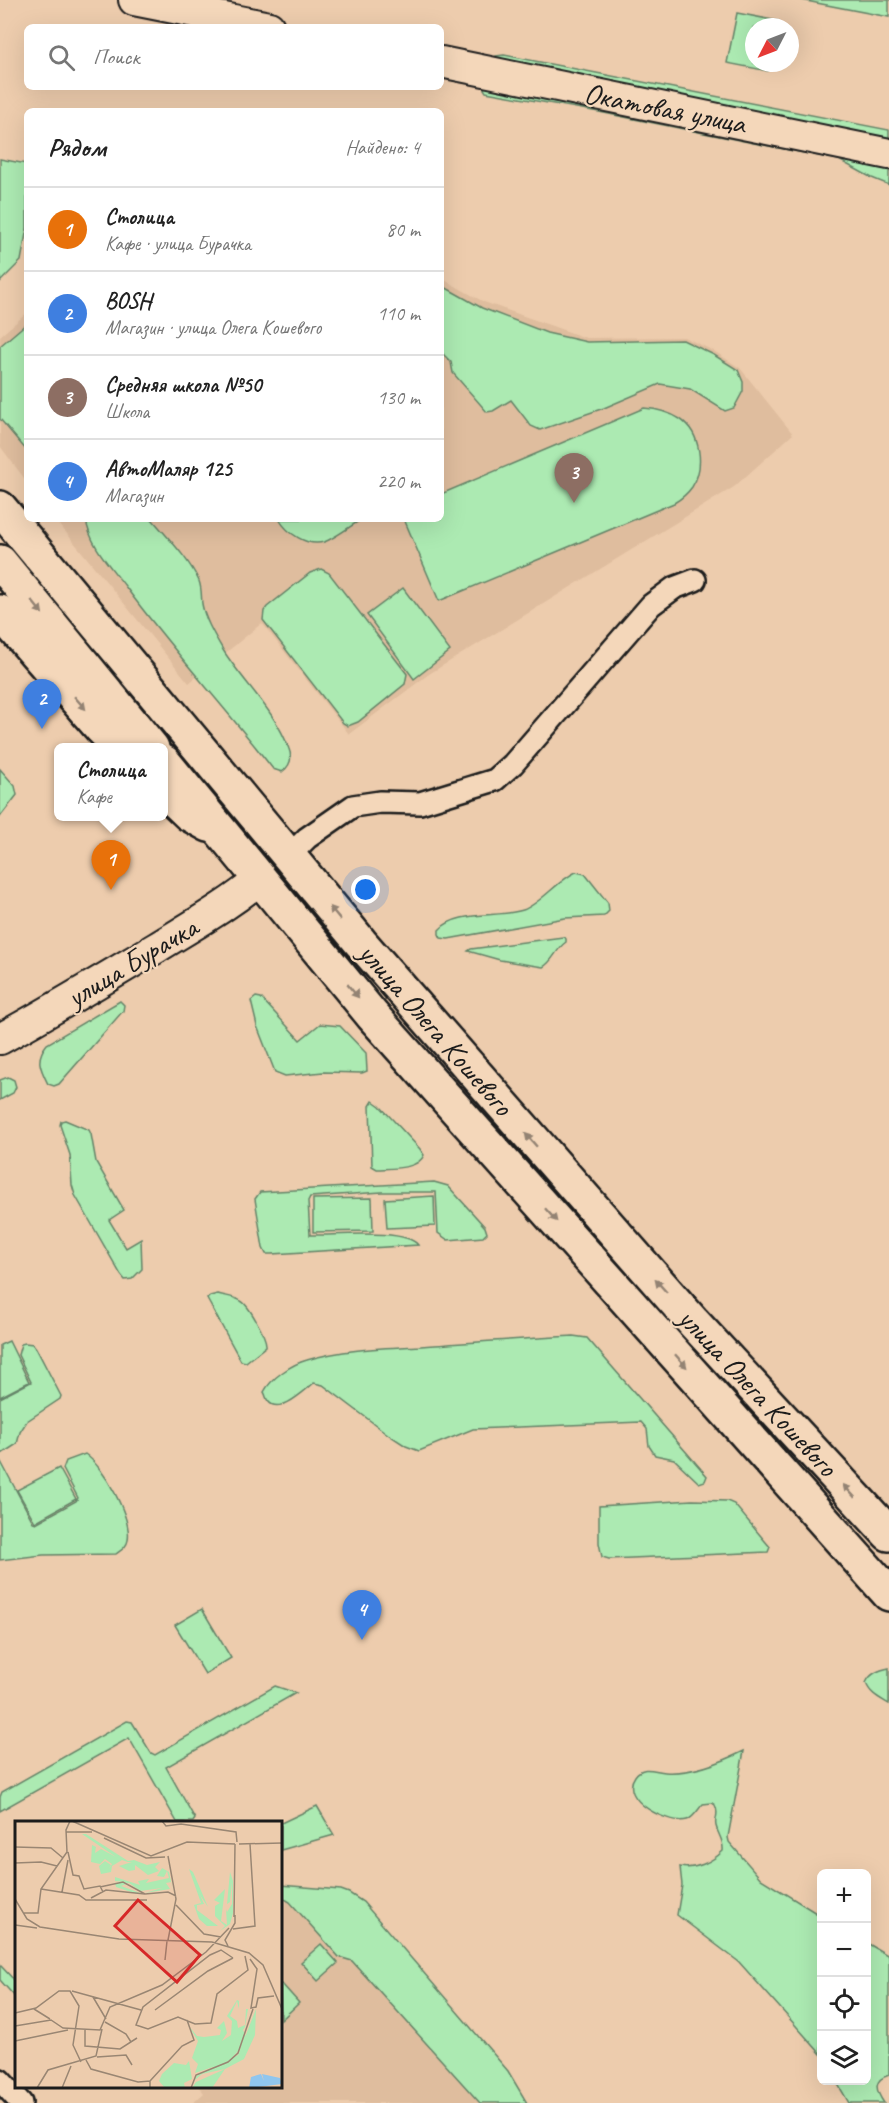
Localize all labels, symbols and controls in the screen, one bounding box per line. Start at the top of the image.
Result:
north arrow [745,18,799,72]
search box [24,24,444,90]
icon: search [45,41,78,74]
text: Поиск [93,43,139,71]
street label: Окатовая улица [581,74,751,143]
text: Рядом [48,131,106,164]
text: Найдено: 4 [345,135,420,160]
text: Столица [105,203,174,231]
text: 1 [63,217,72,242]
text: 80 m [386,217,420,242]
text: Кафе · улица Бурачка [105,231,251,256]
text: BOSH [105,287,151,315]
text: 2 [63,301,72,326]
text: 110 m [377,301,420,326]
text: Магазин · улица Олега Кошевого [105,315,321,340]
text: Средняя школа №50 [105,371,261,399]
text: 3 [63,385,72,410]
text: 130 m [377,385,420,410]
text: Школа [105,399,149,424]
pin: 3 [554,454,594,503]
text: АвтоМаляр 125 [105,455,232,483]
text: 4 [63,469,72,494]
text: 220 m [377,469,420,494]
text: Магазин [105,483,163,508]
one-way arrow [30,599,43,614]
pin: 2 [22,680,62,729]
one-way arrow [73,695,86,710]
popup [54,743,168,821]
text: Столица [77,756,145,784]
text: Кафе [77,784,112,809]
pin: 1 [92,840,130,890]
your location [351,875,380,904]
one-way arrow [330,905,342,920]
street label: улица Бурачка [58,907,207,1017]
street label: улица Олега Кошевого [349,933,522,1124]
one-way arrow [346,983,358,998]
one-way arrow [525,1133,538,1148]
one-way arrow [544,1208,558,1223]
one-way arrow [655,1279,668,1294]
street label: улица Олега Кошевого [669,1298,847,1485]
one-way arrow [674,1353,688,1368]
one-way arrow [842,1484,856,1499]
pin: 4 [342,1590,382,1640]
inset map [15,1821,282,2088]
map controls [817,1869,871,2085]
button: + [817,1869,871,1923]
button: − [817,1923,871,1977]
button: locate [817,1977,871,2031]
button: layers [817,2031,871,2085]

